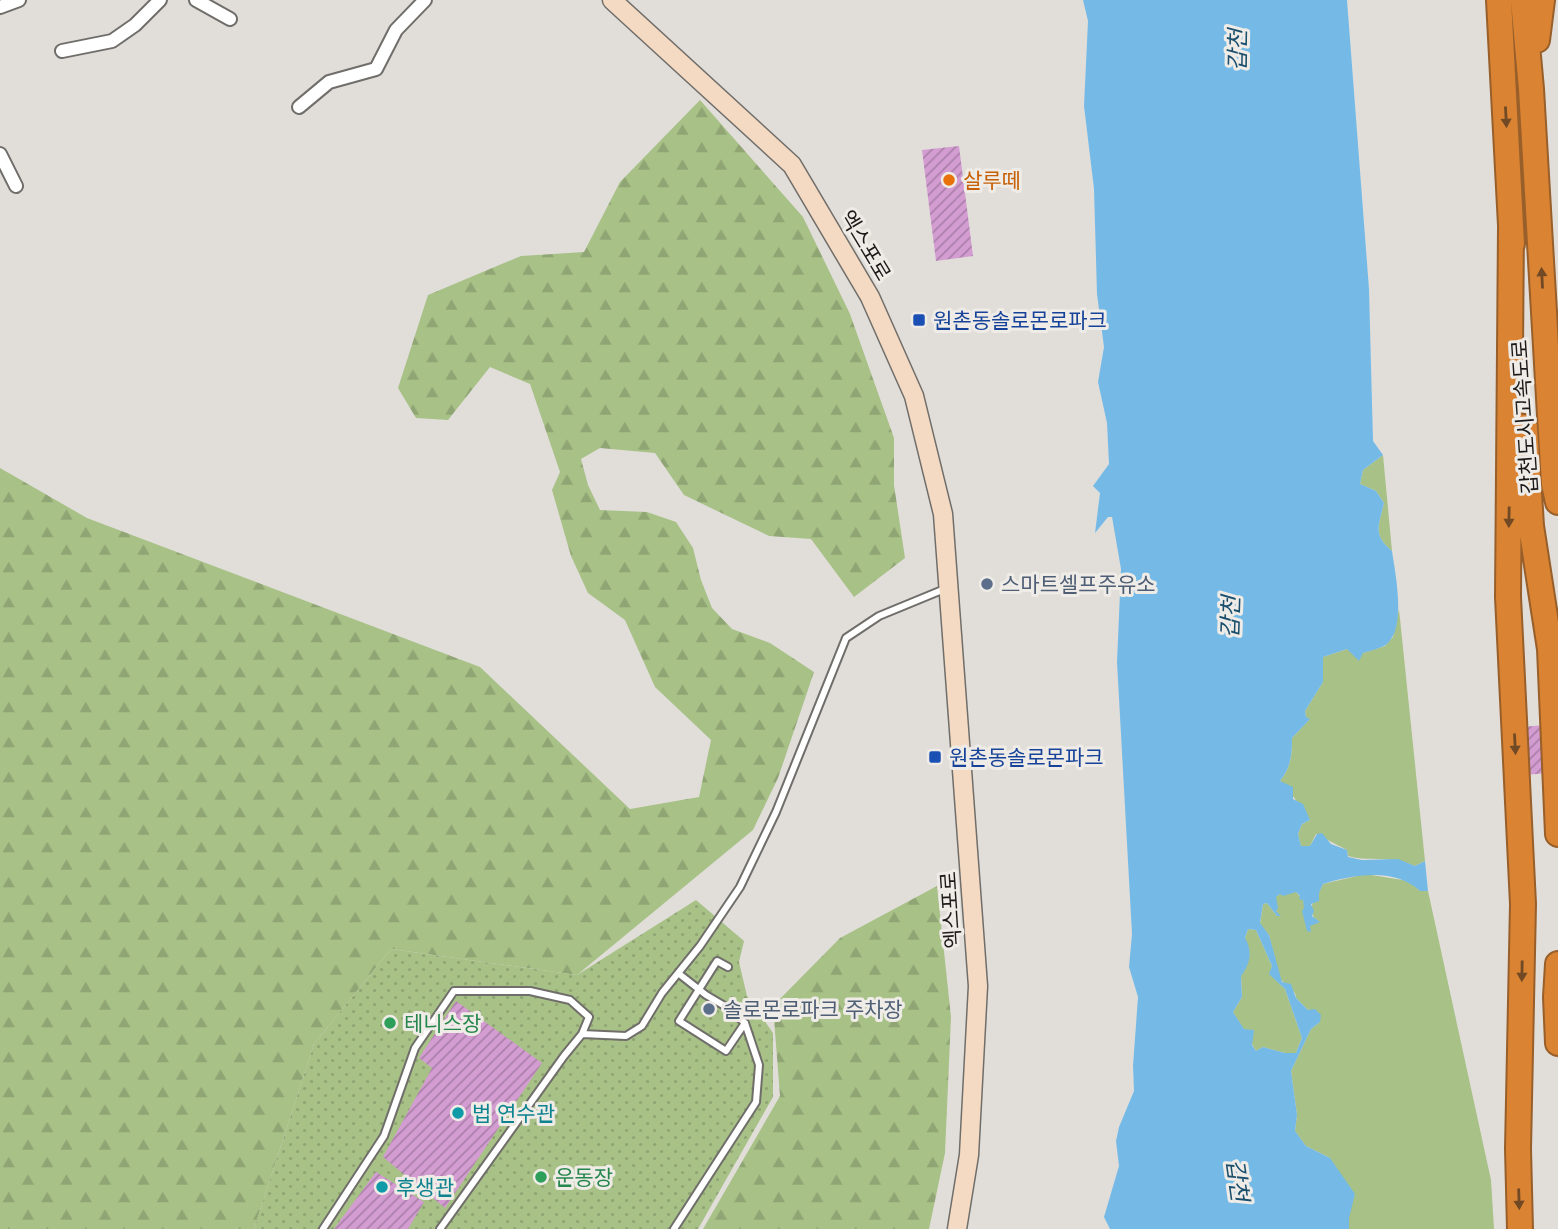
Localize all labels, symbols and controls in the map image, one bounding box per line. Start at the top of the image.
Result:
water label: 갑천 [1222,26,1252,71]
one-way arrow [1500,106,1511,128]
place label: 살루떼 [963,167,1021,193]
marker: 살루떼 [941,172,957,188]
street label: 엑스포로 [835,205,897,285]
one-way arrow [1537,266,1548,288]
place label: 원촌동솔로몬로파크 [933,307,1107,333]
marker: 원촌동솔로몬로파크 [911,312,927,328]
street label: 갑천도시고속도로 [1506,339,1542,495]
one-way arrow [1503,506,1515,528]
place label: 스마트셀프주유소 [1001,571,1156,597]
marker: 스마트셀프주유소 [979,576,995,592]
water label: 갑천 [1215,593,1245,639]
one-way arrow [1510,733,1521,755]
place label: 원촌동솔로몬파크 [949,744,1104,770]
marker: 원촌동솔로몬파크 [927,749,943,765]
street label: 엑스포로 [934,871,966,949]
one-way arrow [1517,961,1528,983]
place label: 솔로몬로파크 주차장 [723,996,903,1022]
marker: 솔로몬로파크 주차장 [701,1001,717,1017]
place label: 테니스장 [404,1010,481,1036]
marker: 테니스장 [382,1015,398,1031]
place label: 법 연수관 [472,1100,555,1126]
marker: 법 연수관 [450,1105,466,1121]
water label: 갑천 [1221,1157,1256,1206]
place label: 운동장 [555,1164,613,1190]
marker: 운동장 [533,1169,549,1185]
place label: 후생관 [396,1174,454,1200]
marker: 후생관 [374,1179,390,1195]
one-way arrow [1514,1188,1525,1210]

